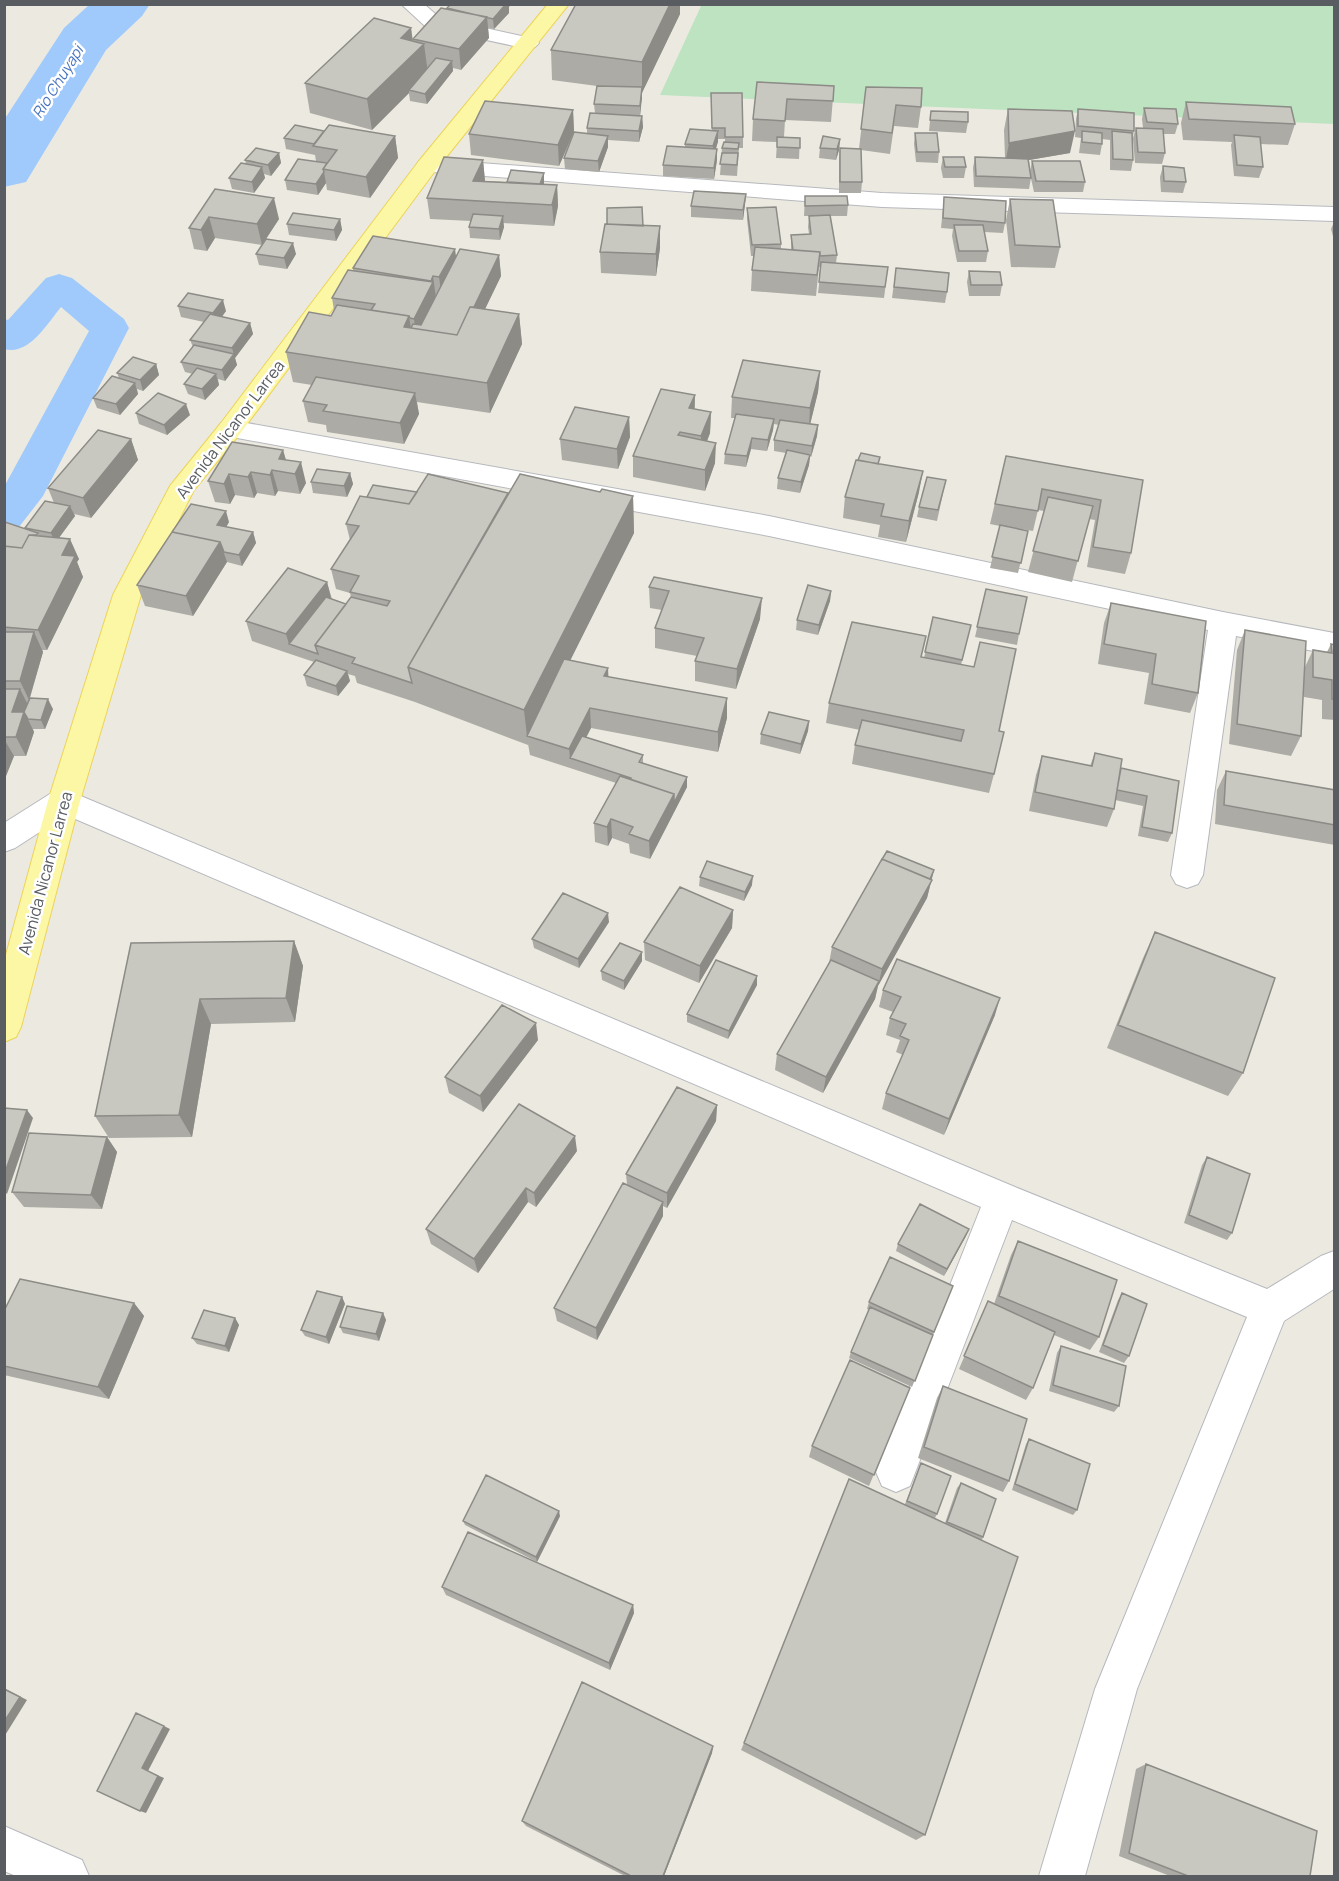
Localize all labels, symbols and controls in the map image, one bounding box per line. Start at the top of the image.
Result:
water label: Rio Chuyapi [27,39,89,122]
street label: Avenida Nicanor Larrea [171,355,289,503]
street label: Avenida Nicanor Larrea [13,789,77,957]

